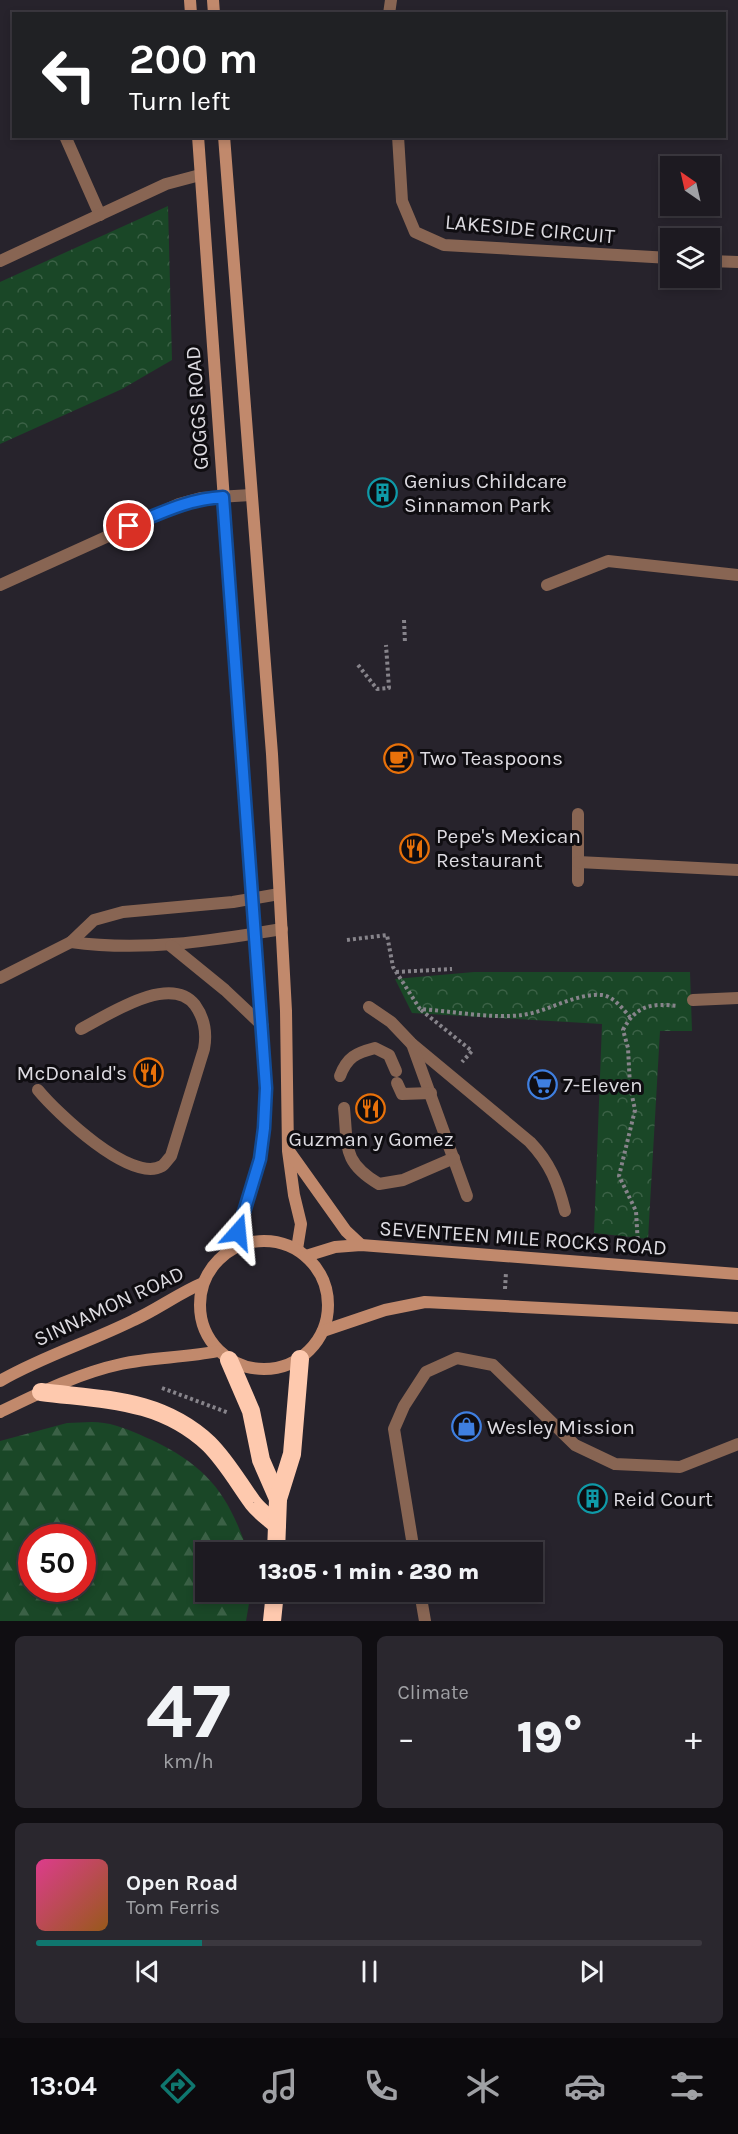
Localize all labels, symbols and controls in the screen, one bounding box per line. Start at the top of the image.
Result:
text: 200 m [129,34,258,84]
icon: left [30,36,108,114]
text: Turn left [129,85,230,117]
north arrow [660,156,720,216]
map controls [660,156,720,288]
street label: LAKESIDE CIRCUIT [444,210,616,248]
button: layers [660,228,720,288]
street label: GOGGS ROAD [181,345,213,471]
place label: Genius Childcare Sinnamon Park [404,469,567,517]
building icon: Genius Childcare Sinnamon Park [367,477,399,509]
pin [103,500,154,551]
icon: arrive [112,509,145,542]
cafe icon: Two Teaspoons [383,742,415,774]
place label: Two Teaspoons [420,746,563,770]
place label: Pepe's Mexican Restaurant [436,824,581,872]
restaurant icon: Pepe's Mexican Restaurant [399,832,431,864]
restaurant icon: McDonald's [132,1057,164,1089]
place label: McDonald's [17,1061,127,1085]
supermarket icon: 7-Eleven [526,1069,558,1101]
place label: 7-Eleven [563,1073,643,1097]
restaurant icon: Guzman y Gomez [355,1092,387,1124]
place label: Guzman y Gomez [288,1127,454,1151]
position arrow [206,1200,270,1264]
street label: SEVENTEEN MILE ROCKS ROAD [378,1216,668,1260]
street label: SINNAMON ROAD [30,1261,188,1351]
shop icon: Wesley Mission [450,1411,482,1443]
place label: Wesley Mission [487,1415,635,1439]
building icon: Reid Court [576,1483,608,1515]
place label: Reid Court [613,1487,713,1511]
speed limit sign: 50 [18,1524,96,1602]
text: 13:05 · 1 min · 230 m [259,1559,479,1585]
text: 47 [146,1665,231,1757]
text: Climate [398,1681,469,1704]
text: 19° [517,1711,583,1763]
text: − [398,1719,415,1757]
text: + [685,1719,702,1757]
text: km/h [163,1750,214,1773]
text: Open Road [126,1870,238,1896]
text: Tom Ferris [126,1896,220,1919]
icon: previous [131,1955,164,1988]
icon: pause [353,1955,386,1988]
icon: next [575,1955,608,1988]
icon: directions [157,2065,199,2107]
icon: music [259,2065,301,2107]
icon: phone [360,2065,402,2107]
icon: climate [462,2065,504,2107]
icon: car [564,2065,606,2107]
icon: filters [666,2065,708,2107]
text: 13:04 [30,2070,97,2102]

